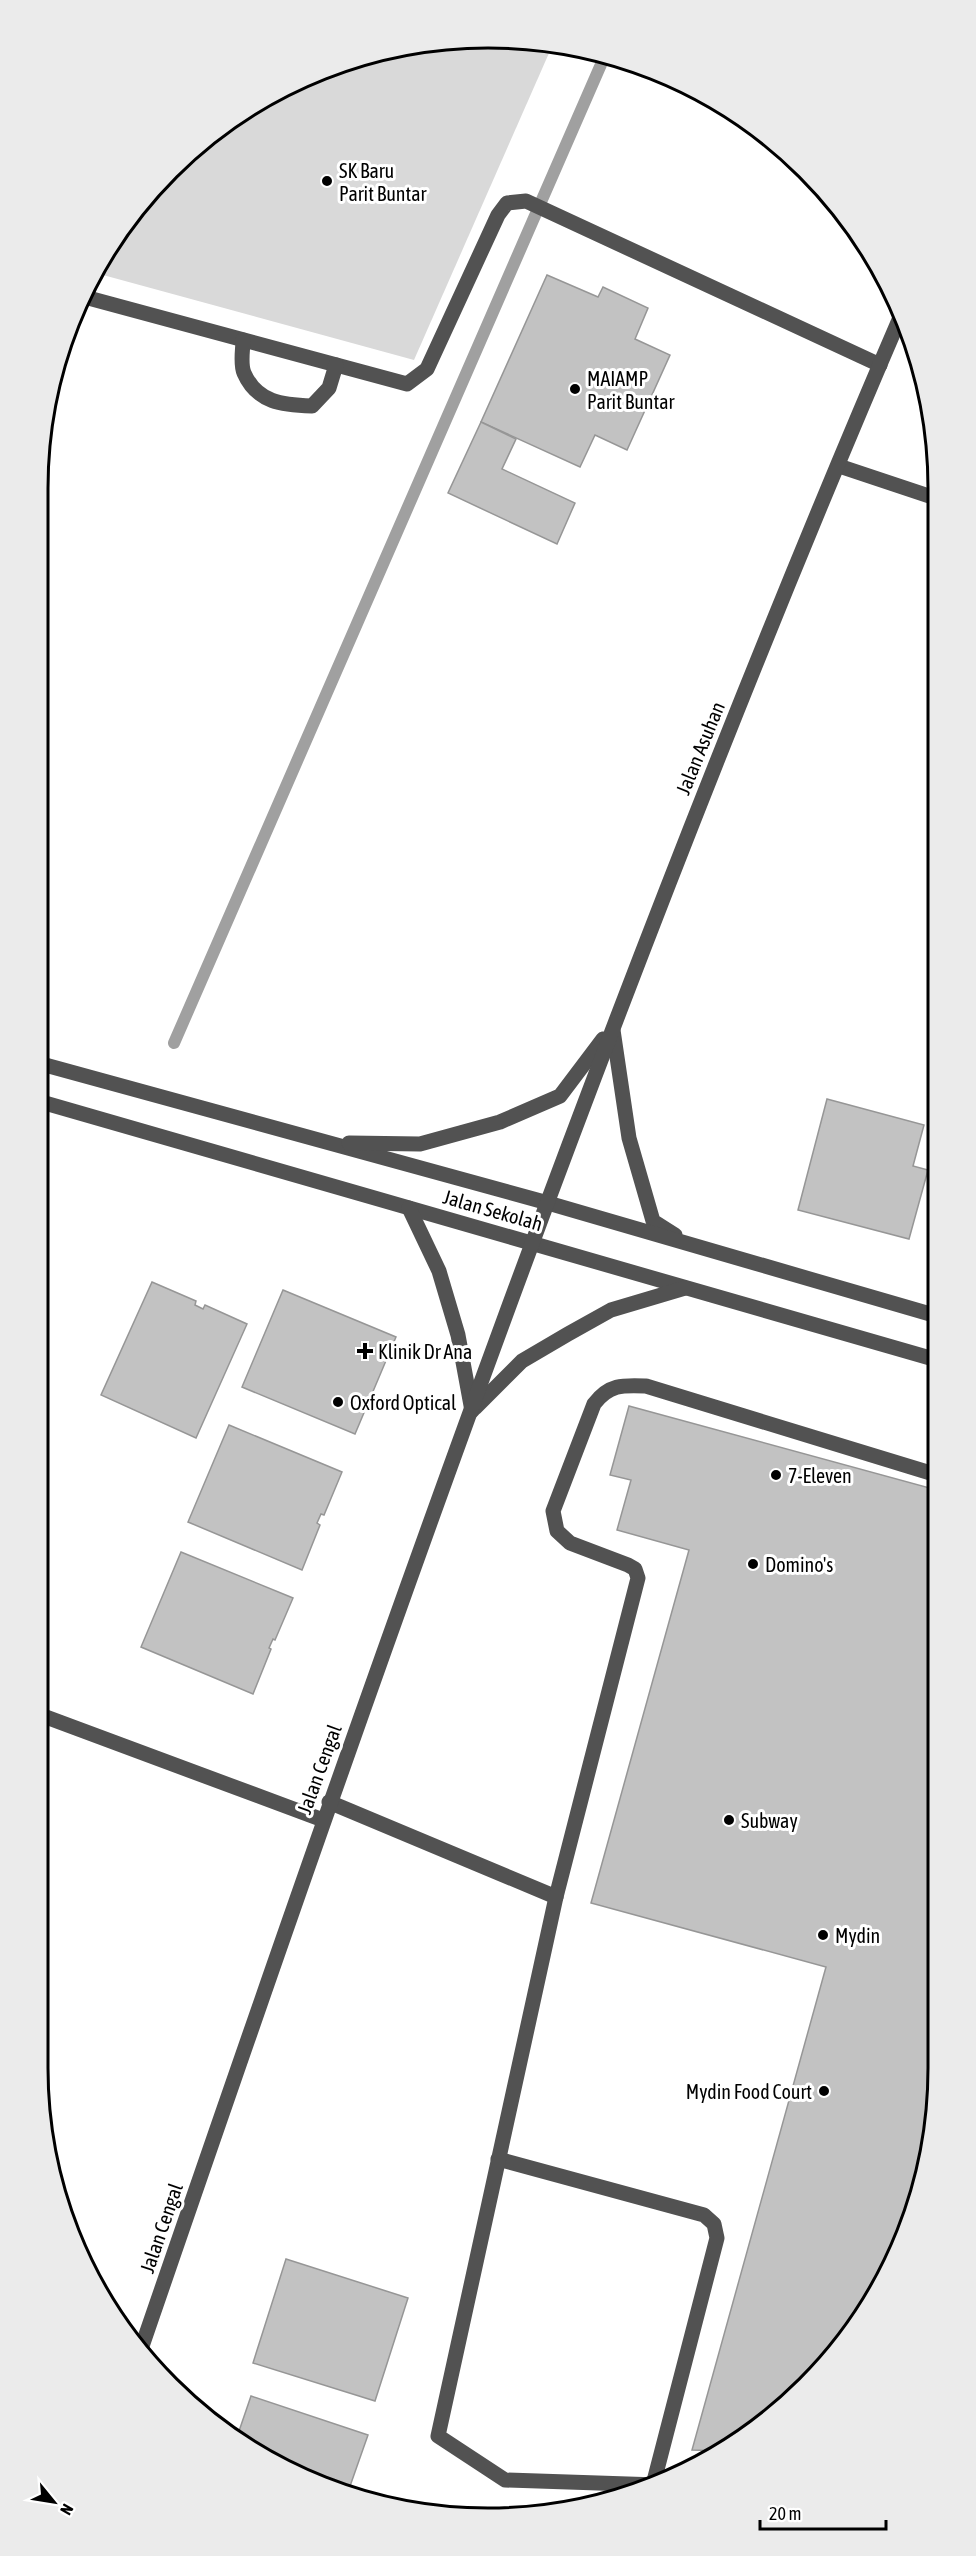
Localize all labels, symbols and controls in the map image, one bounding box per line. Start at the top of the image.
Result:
place label: SK Baru Parit Buntar [339,159,428,205]
marker: SK Baru Parit Buntar [320,174,334,188]
place label: MAIAMP Parit Buntar [587,367,676,413]
marker: MAIAMP Parit Buntar [568,382,582,396]
street label: Jalan Asuhan [671,698,729,798]
street label: Jalan Sekolah [441,1185,545,1235]
place label: Klinik Dr Ana [378,1340,472,1363]
marker: Klinik Dr Ana [356,1342,374,1360]
place label: Oxford Optical [350,1391,457,1414]
marker: Oxford Optical [331,1395,345,1409]
place label: 7-Eleven [788,1464,852,1487]
marker: 7-Eleven [769,1468,783,1482]
place label: Domino's [765,1553,833,1576]
marker: Domino's [746,1557,760,1571]
street label: Jalan Cengal [292,1721,346,1817]
place label: Subway [741,1809,798,1832]
marker: Subway [722,1813,736,1827]
place label: Mydin [835,1924,880,1947]
marker: Mydin [816,1928,830,1942]
place label: Mydin Food Court [686,2080,812,2103]
marker: Mydin Food Court [817,2084,831,2098]
street label: Jalan Cengal [135,2179,187,2276]
north arrow [24,2472,84,2532]
scale bar [760,2493,886,2531]
text: N [57,2501,77,2518]
text: 20 m [769,2503,801,2524]

